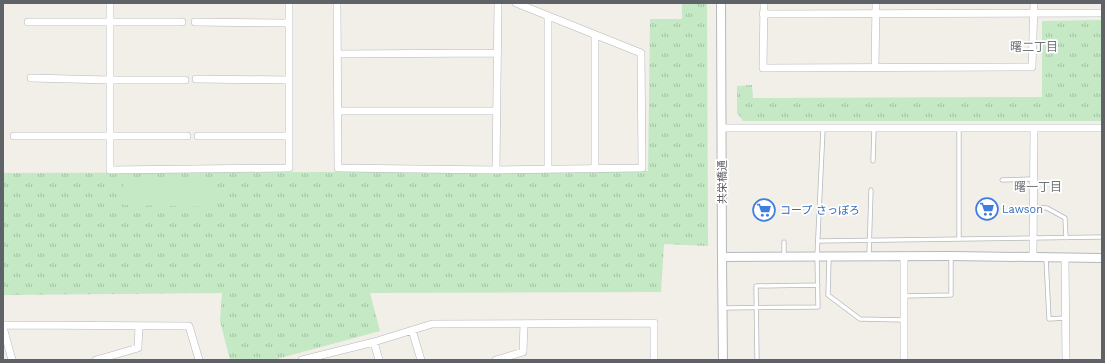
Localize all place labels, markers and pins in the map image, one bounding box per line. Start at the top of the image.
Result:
supermarket icon: Lawson [974,196,1000,222]
supermarket icon: コープ さっぽろ [751,197,777,223]
place label: Lawson [1002,203,1043,216]
place label: コープ さっぽろ [780,204,860,217]

